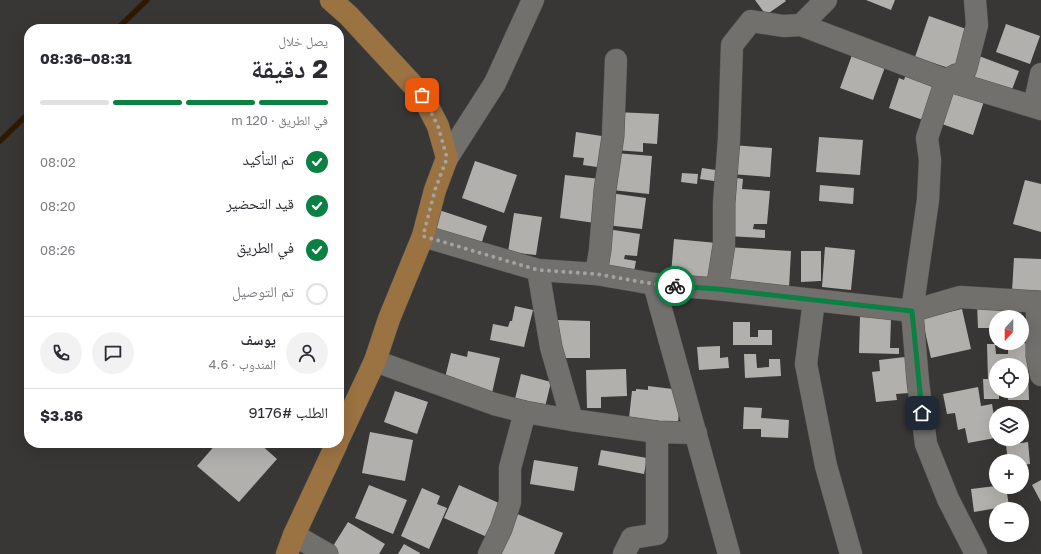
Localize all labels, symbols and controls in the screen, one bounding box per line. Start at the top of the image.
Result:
text: يصل خلال [279,33,328,49]
text: 08:31–08:36 [40,49,132,67]
text: 2 دقيقة [251,53,328,84]
pin [405,78,439,112]
icon: bag [411,84,433,106]
text: في الطريق · 120 m [231,112,328,128]
text: تم التأكيد [243,150,294,168]
icon: check [306,151,328,173]
text: 08:02 [40,154,76,170]
text: قيد التحضير [226,194,294,212]
icon: check [306,195,328,217]
text: 08:20 [40,198,76,214]
text: في الطريق [237,238,294,256]
icon: check [306,239,328,261]
text: 08:26 [40,242,75,258]
courier [655,266,695,306]
icon: bike [664,275,686,297]
text: تم التوصيل [232,282,294,300]
north arrow [989,310,1029,350]
map controls [989,310,1029,542]
text: يوسف [241,330,276,348]
button: phone [40,332,82,374]
button: chat [92,332,134,374]
button: person [286,332,328,374]
text: المندوب · 4.6 [209,356,276,372]
button: locate [989,358,1029,398]
pin [905,396,939,430]
icon: home [911,402,933,424]
text: الطلب #9176 [249,403,328,421]
text: $3.86 [40,406,83,424]
button: layers [989,406,1029,446]
button: + [989,454,1029,494]
button: − [989,502,1029,542]

